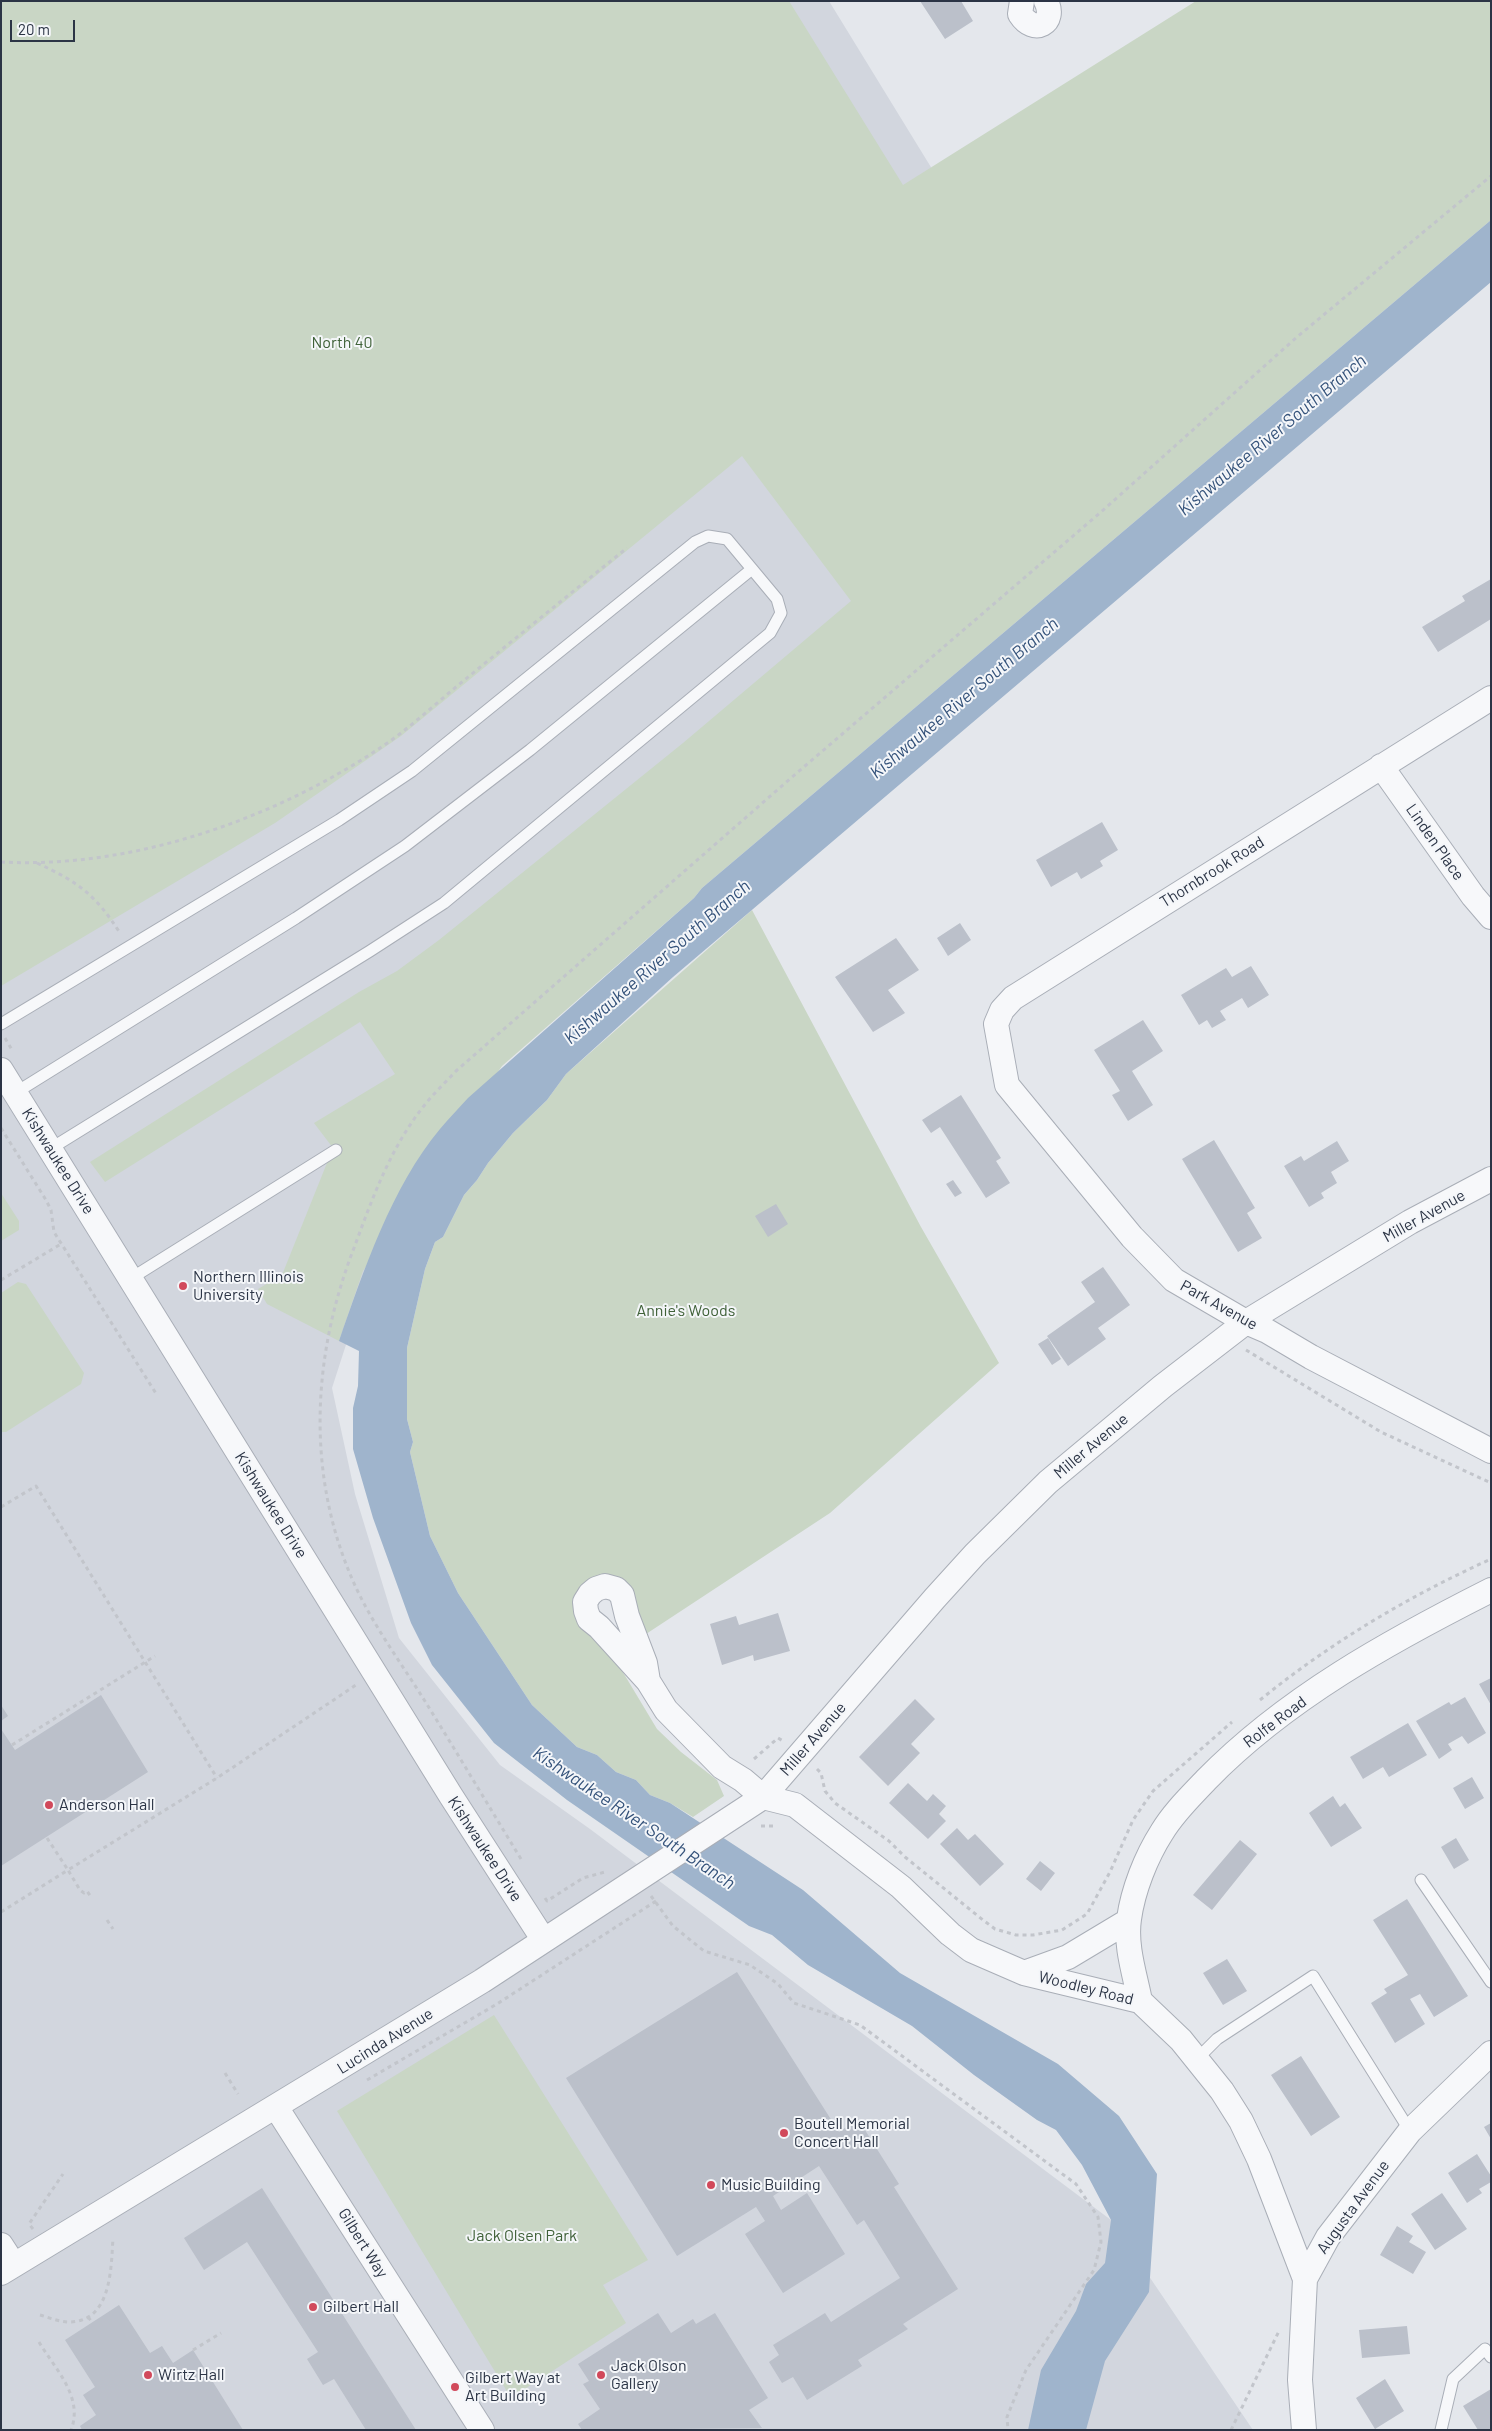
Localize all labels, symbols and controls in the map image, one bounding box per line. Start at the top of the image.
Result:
scale bar [12,10,78,42]
text: 20 m [18,20,50,38]
park label: North 40 [311,333,373,353]
water label: Kishwaukee River South Branch [1173,350,1371,520]
water label: Kishwaukee River South Branch [865,613,1063,783]
street label: Linden Place [1402,800,1468,884]
street label: Thornbrook Road [1156,832,1268,912]
water label: Kishwaukee River South Branch [560,875,754,1049]
street label: Kishwaukee Drive [18,1104,98,1218]
street label: Miller Avenue [1379,1185,1469,1247]
place label: Northern Illinois University [193,1267,304,1305]
street label: Park Avenue [1177,1276,1261,1334]
marker: Northern Illinois University [177,1280,189,1292]
park label: Annie's Woods [637,1301,735,1321]
street label: Miller Avenue [1050,1409,1132,1483]
street label: Kishwaukee Drive [231,1448,311,1562]
street label: Rolfe Road [1240,1692,1310,1752]
street label: Miller Avenue [776,1698,850,1780]
water label: Kishwaukee River South Branch [529,1742,739,1894]
street label: Kishwaukee Drive [444,1793,526,1905]
place label: Anderson Hall [59,1795,155,1815]
marker: Anderson Hall [43,1799,55,1811]
street label: Woodley Road [1036,1967,1136,2009]
street label: Lucinda Avenue [333,2004,437,2078]
place label: Boutell Memorial Concert Hall [794,2114,910,2152]
marker: Boutell Memorial Concert Hall [778,2127,790,2139]
street label: Augusta Avenue [1313,2156,1393,2258]
place label: Music Building [721,2175,820,2195]
marker: Music Building [705,2179,717,2191]
street label: Gilbert Way [334,2205,392,2281]
park label: Jack Olsen Park [467,2226,577,2246]
place label: Gilbert Hall [323,2297,399,2317]
marker: Gilbert Hall [307,2301,319,2313]
place label: Jack Olson Gallery [611,2356,687,2394]
place label: Wirtz Hall [158,2365,224,2385]
place label: Gilbert Way at Art Building [465,2368,561,2406]
marker: Wirtz Hall [142,2369,154,2381]
marker: Jack Olson Gallery [595,2369,607,2381]
marker: Gilbert Way at Art Building [449,2381,461,2393]

